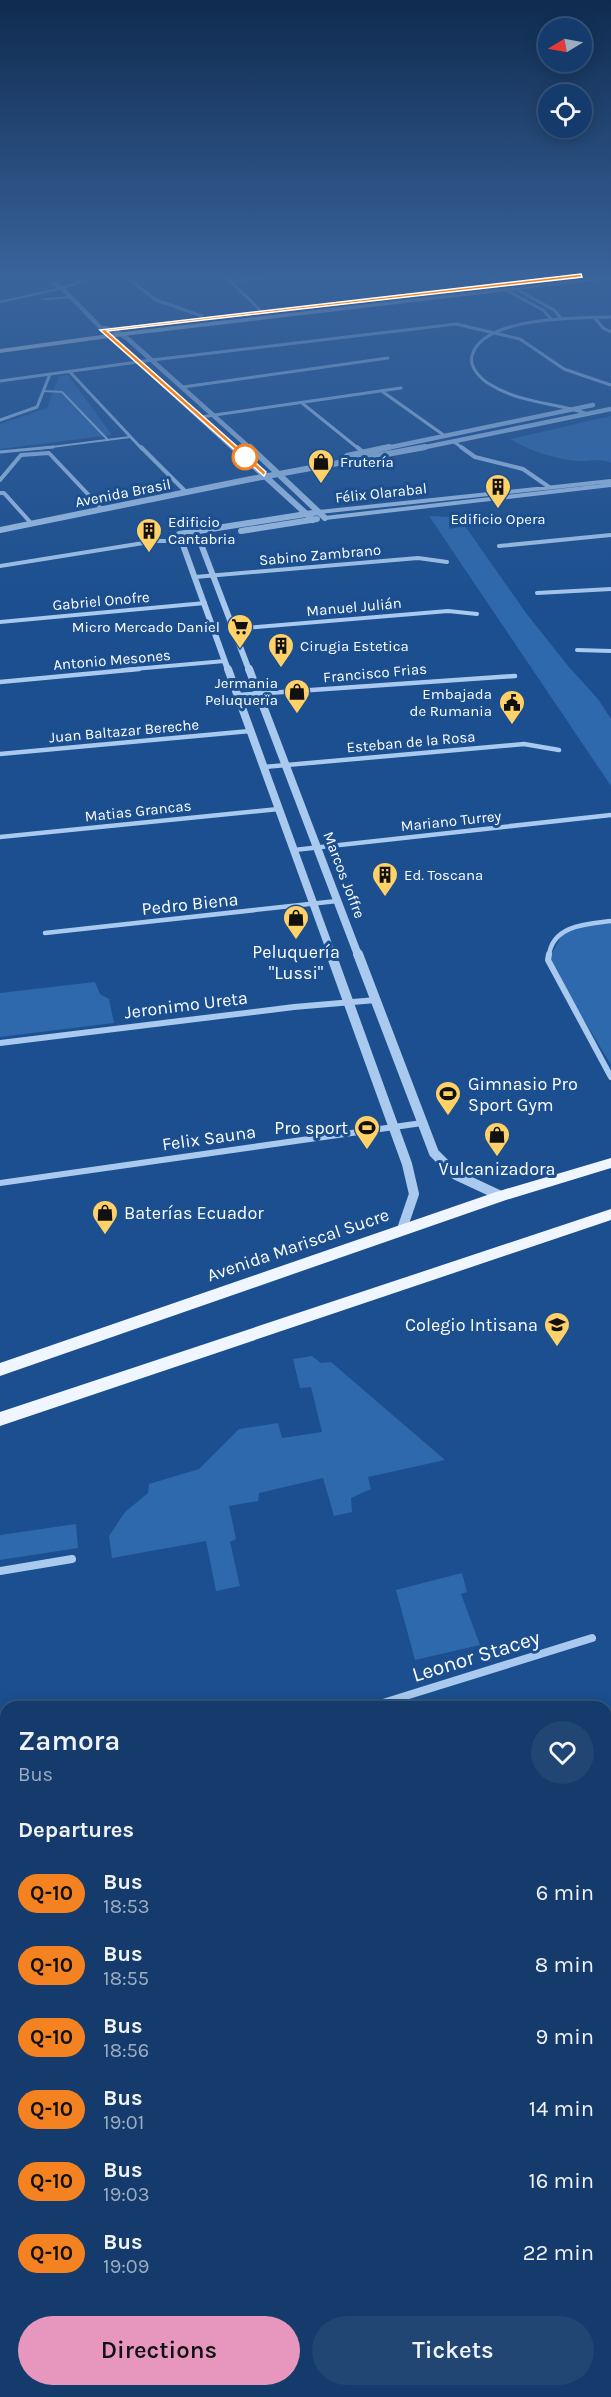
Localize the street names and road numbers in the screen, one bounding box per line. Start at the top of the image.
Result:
street label: Avenida Brasil [74,475,172,511]
street label: Félix Olarabal [334,479,428,507]
street label: Sabino Zambrano [258,541,382,569]
street label: Gabriel Onofre [52,588,150,614]
street label: Manuel Julián [306,594,402,620]
street label: Antonio Mesones [52,646,172,674]
street label: Francisco Frias [322,659,428,687]
street label: Juan Baltazar Bereche [48,715,200,747]
street label: Esteban de la Rosa [346,727,476,757]
street label: Matias Grancas [84,796,192,826]
street label: Mariano Turrey [400,807,502,835]
street label: Marcos Joffre [319,829,369,921]
street label: Pedro Biena [141,888,239,920]
street label: Jeronimo Ureta [123,987,249,1023]
street label: Felix Sauna [161,1121,257,1155]
street label: Avenida Mariscal Sucre [204,1203,392,1287]
street label: Leonor Stacey [409,1625,543,1687]

